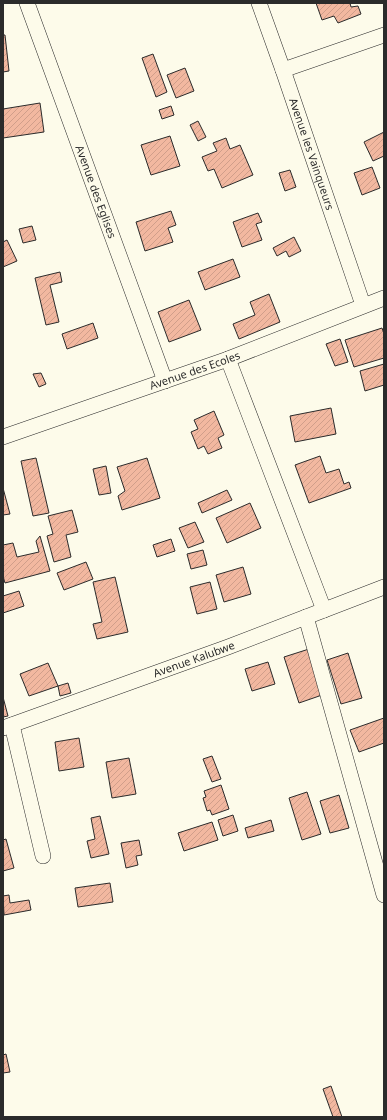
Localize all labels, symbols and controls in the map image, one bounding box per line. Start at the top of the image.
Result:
street label: Avenue les Vainqueurs [286,96,338,212]
street label: Avenue des Eglises [73,143,120,240]
street label: Avenue des Ecoles [147,347,242,393]
street label: Avenue Kalubwe [151,637,237,680]

